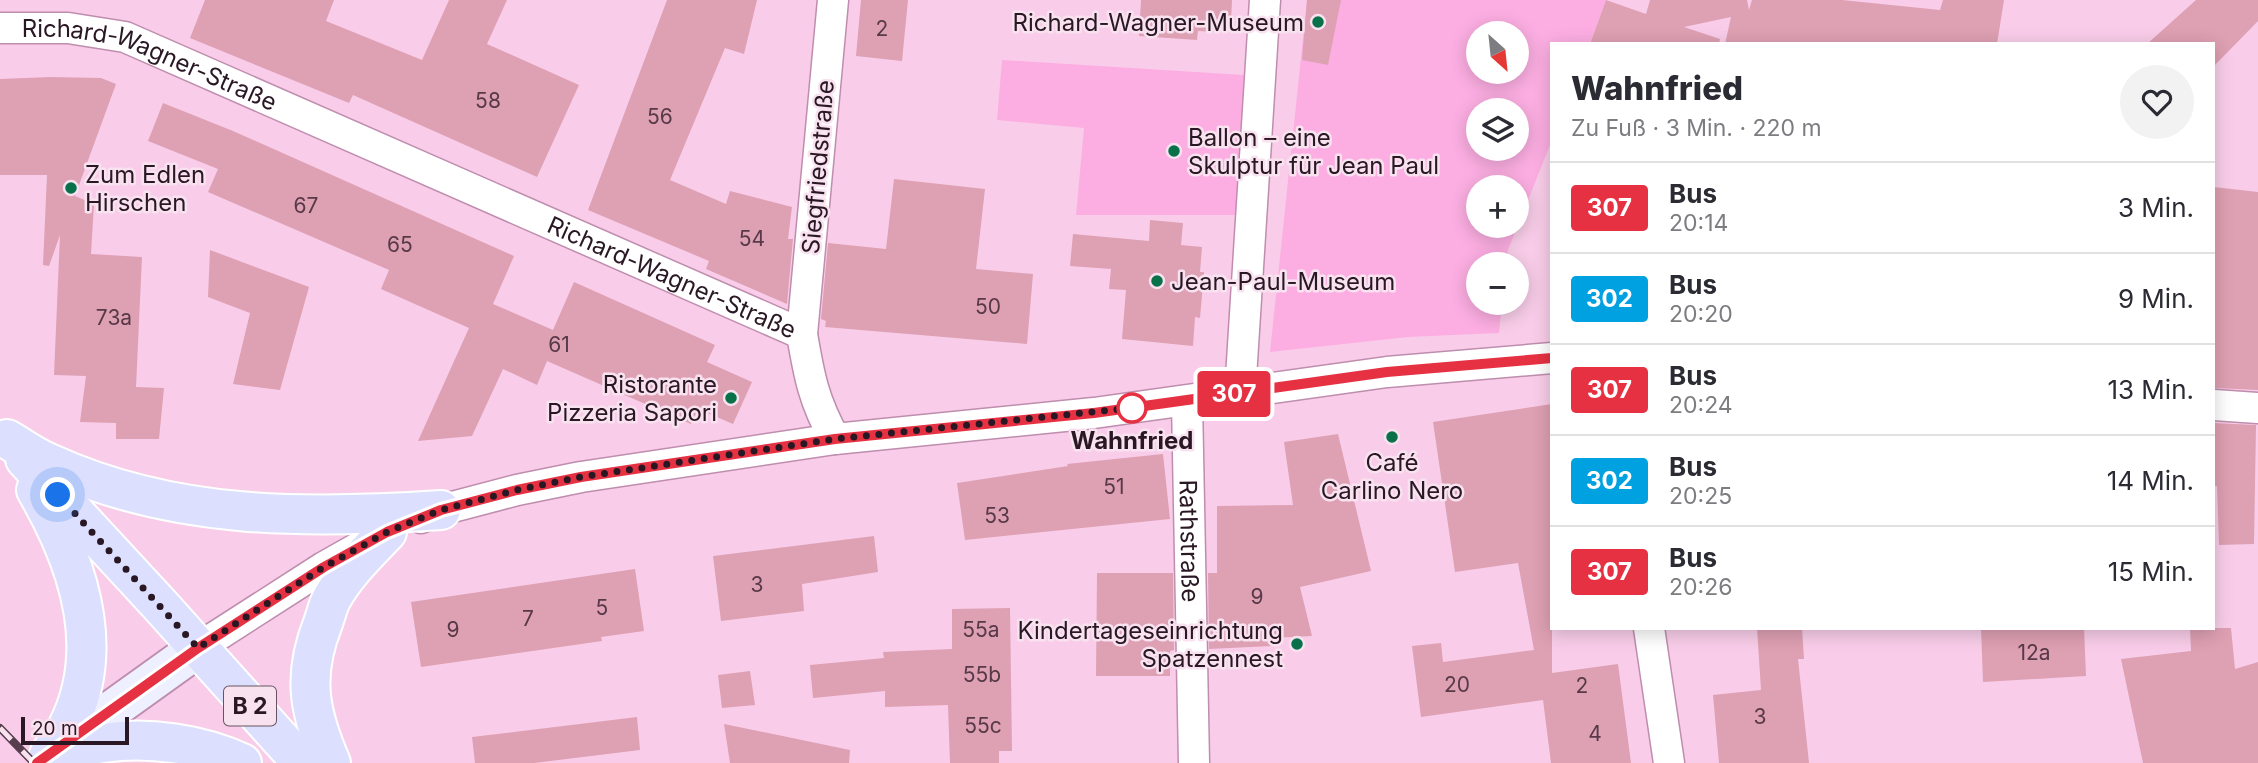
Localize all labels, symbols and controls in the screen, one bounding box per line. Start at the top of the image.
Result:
place label: Richard-Wagner-Museum [1013,8,1304,37]
street label: Richard-Wagner-Straße [22,14,281,116]
marker: Richard-Wagner-Museum [1310,14,1326,30]
house number: 2 [876,16,888,41]
north arrow [1466,21,1530,84]
map controls [1466,21,1529,315]
button: heart [2120,65,2194,139]
text: Wahnfried [1571,68,1743,108]
street label: Siegfriedstraße [796,79,840,255]
house number: 58 [475,88,501,113]
button: layers [1466,98,1529,161]
house number: 56 [647,104,673,129]
text: Zu Fuß · 3 Min. · 220 m [1571,114,1822,142]
place label: Ballon – eine Skulptur für Jean Paul [1188,123,1439,180]
marker: Ballon – eine Skulptur für Jean Paul [1166,143,1182,159]
place label: Zum Edlen Hirschen [85,160,205,217]
button: + [1466,175,1529,238]
text: Bus [1669,178,1717,209]
marker: Zum Edlen Hirschen [63,180,79,196]
text: 3 Min. [2118,192,2194,223]
house number: 67 [294,193,318,218]
text: 307 [1587,193,1632,222]
text: 20:14 [1669,209,1728,237]
street label: Richard-Wagner-Straße [543,210,801,344]
house number: 54 [739,226,765,251]
house number: 65 [387,232,413,257]
button: − [1466,252,1529,315]
place label: Jean-Paul-Museum [1171,267,1395,296]
text: Bus [1669,269,1717,300]
marker: Jean-Paul-Museum [1149,273,1165,289]
text: 9 Min. [2118,283,2194,314]
text: 302 [1586,284,1633,313]
house number: 50 [975,294,1001,319]
text: 20:20 [1669,300,1733,328]
house number: 73a [96,305,132,330]
house number: 61 [548,332,570,357]
text: Bus [1669,360,1717,391]
place label: Ristorante Pizzeria Sapori [547,370,717,427]
line badge: 307 [1194,371,1274,417]
text: 13 Min. [2107,374,2194,405]
text: 307 [1587,375,1632,404]
text: 307 [1211,379,1257,408]
marker: Ristorante Pizzeria Sapori [723,390,739,406]
text: 20:24 [1669,391,1733,419]
marker: Wahnfried [1117,393,1147,423]
place label: Wahnfried [1071,426,1193,455]
marker: Café Carlino Nero [1384,429,1400,445]
place label: Café Carlino Nero [1321,448,1463,505]
text: Bus [1669,451,1717,482]
text: 14 Min. [2107,465,2194,496]
text: 302 [1586,466,1633,495]
house number: 51 [1103,474,1125,499]
your location [40,477,75,512]
street label: Rathstraße [1174,479,1205,603]
text: 20:25 [1669,482,1732,510]
house number: 53 [984,503,1010,528]
text: Bus [1669,542,1717,573]
text: 15 Min. [2108,556,2194,587]
text: 307 [1587,557,1632,586]
house number: 3 [751,572,763,597]
text: 20:26 [1669,573,1732,601]
house number: 9 [1250,584,1264,609]
house number: 5 [596,595,608,620]
house number: 7 [522,606,534,631]
place label: Kindertageseinrichtung Spatzennest [1018,616,1283,673]
house number: 9 [446,617,460,642]
house number: 55a [962,617,1000,642]
marker: Kindertageseinrichtung Spatzennest [1289,636,1305,652]
house number: 12a [2017,640,2051,665]
house number: 55b [963,662,1001,687]
house number: 20 [1444,672,1470,697]
house number: 2 [1576,673,1588,698]
road number: B 2 [224,686,276,726]
house number: 3 [1754,704,1766,729]
house number: 55c [964,713,1002,738]
scale bar [21,714,130,746]
text: 20 m [32,717,78,740]
house number: 4 [1588,721,1602,746]

